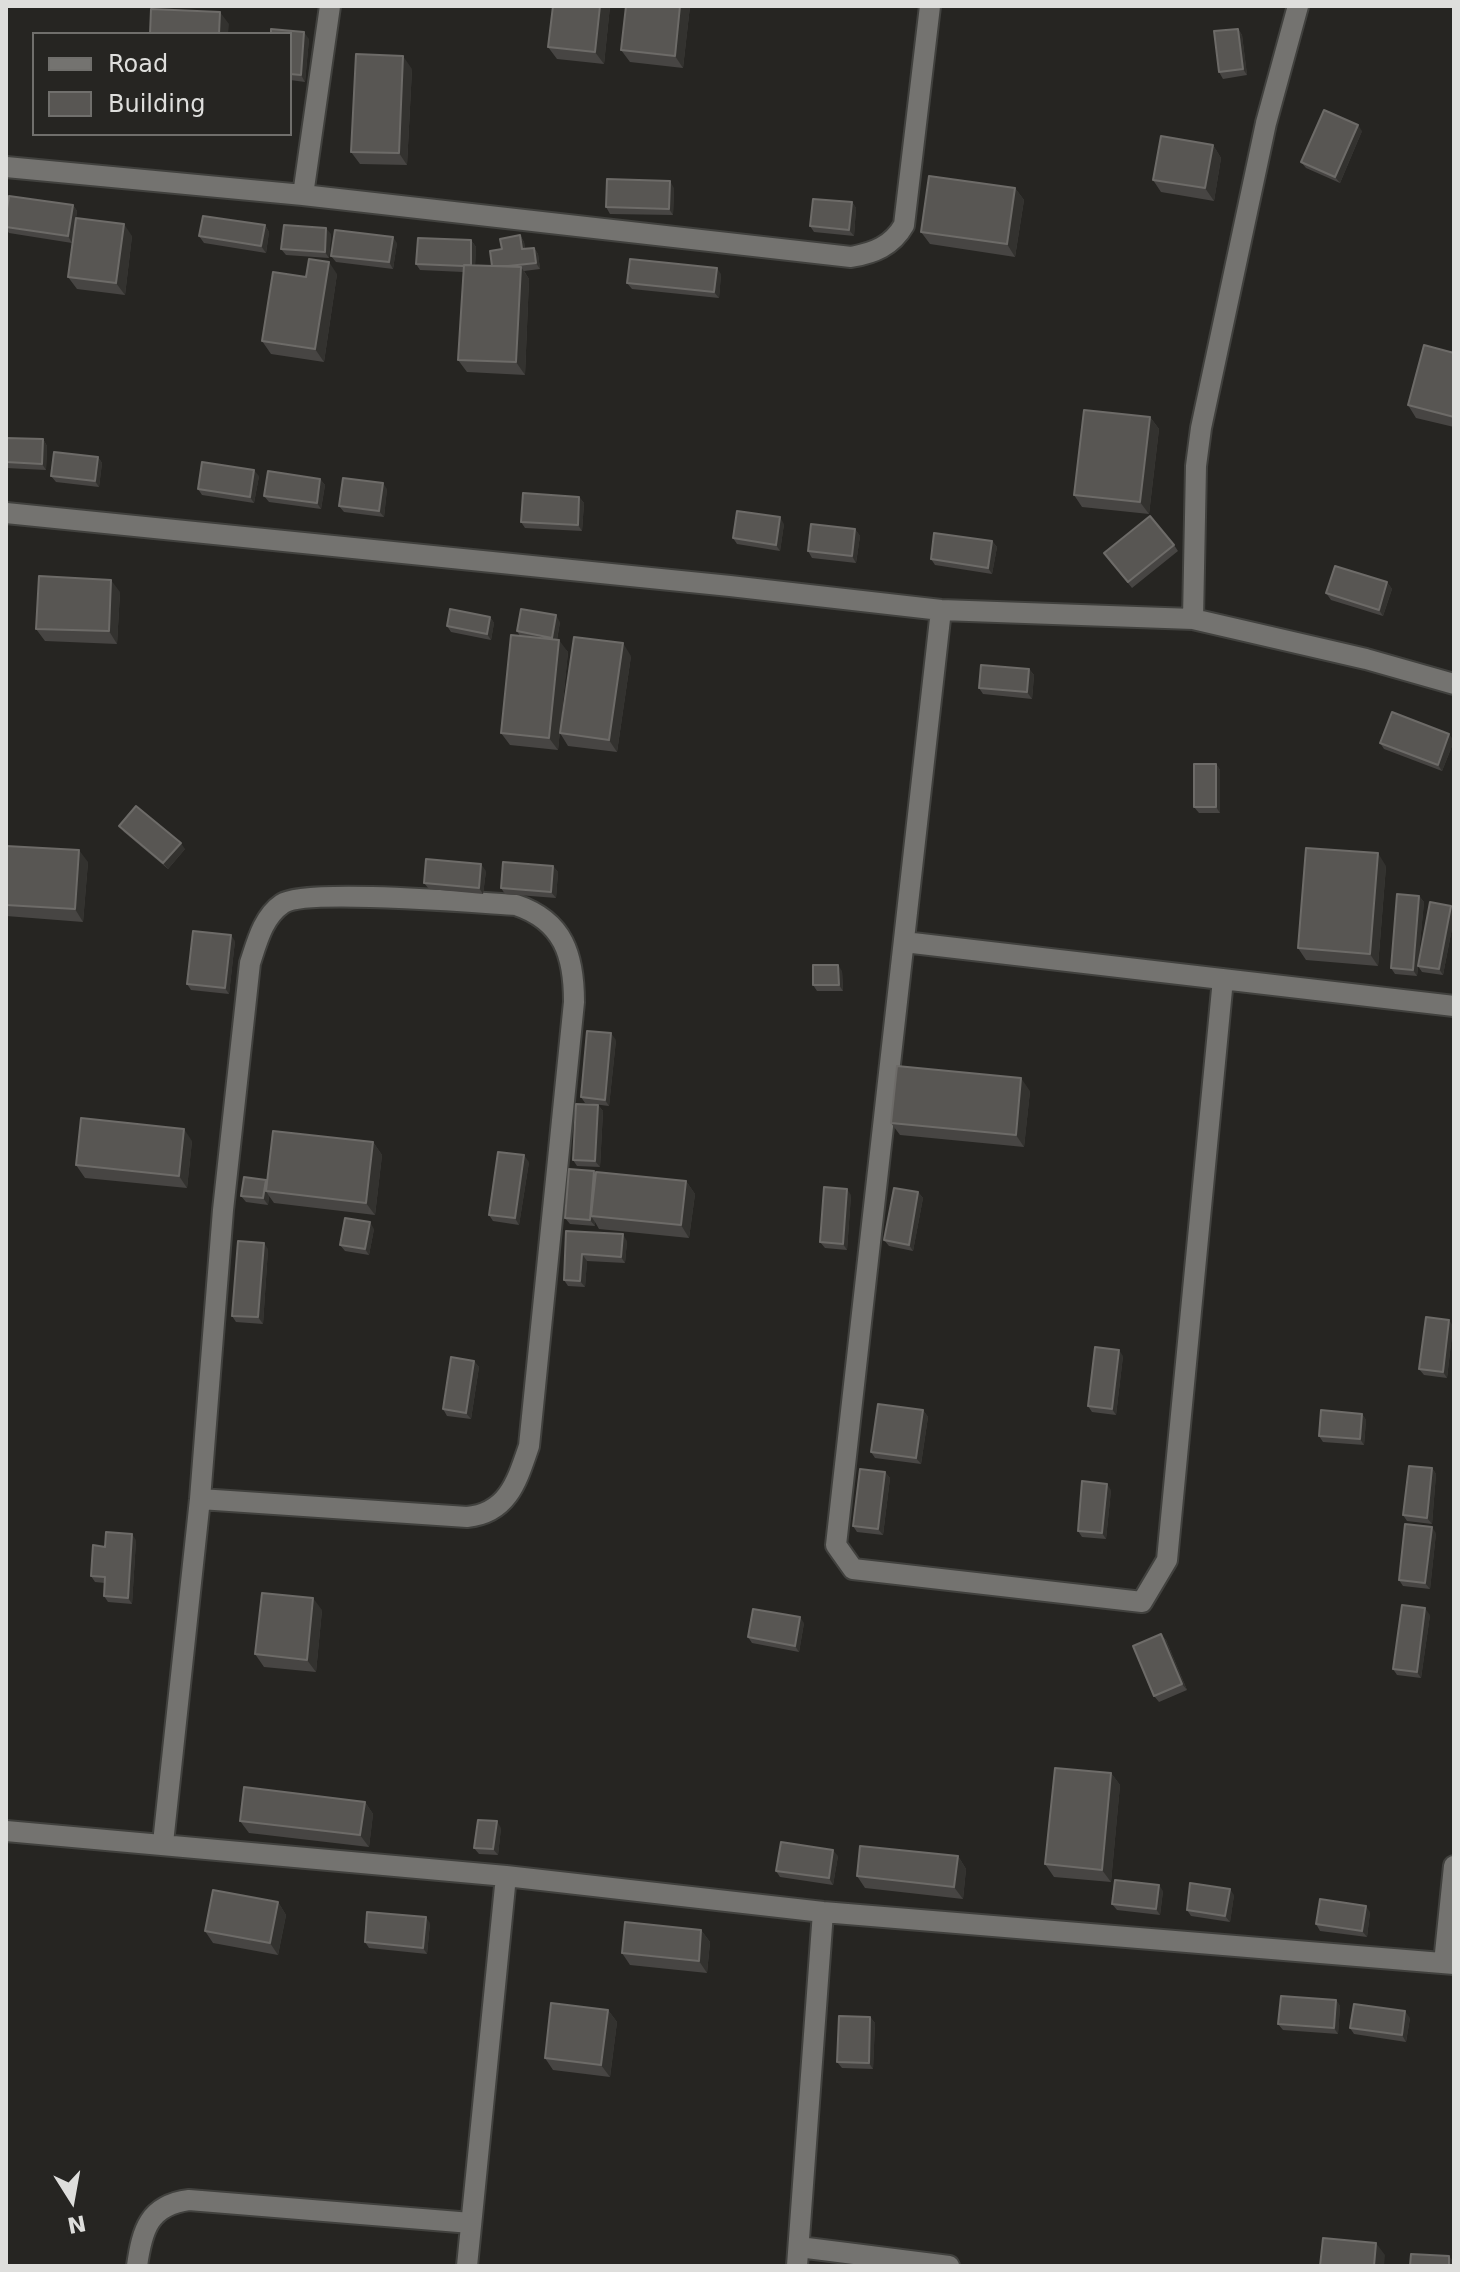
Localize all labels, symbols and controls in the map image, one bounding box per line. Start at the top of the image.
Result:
legend [32,32,292,136]
text: Road [108,50,168,78]
text: Building [108,90,205,118]
north arrow [32,2160,112,2240]
text: N [65,2210,88,2238]

